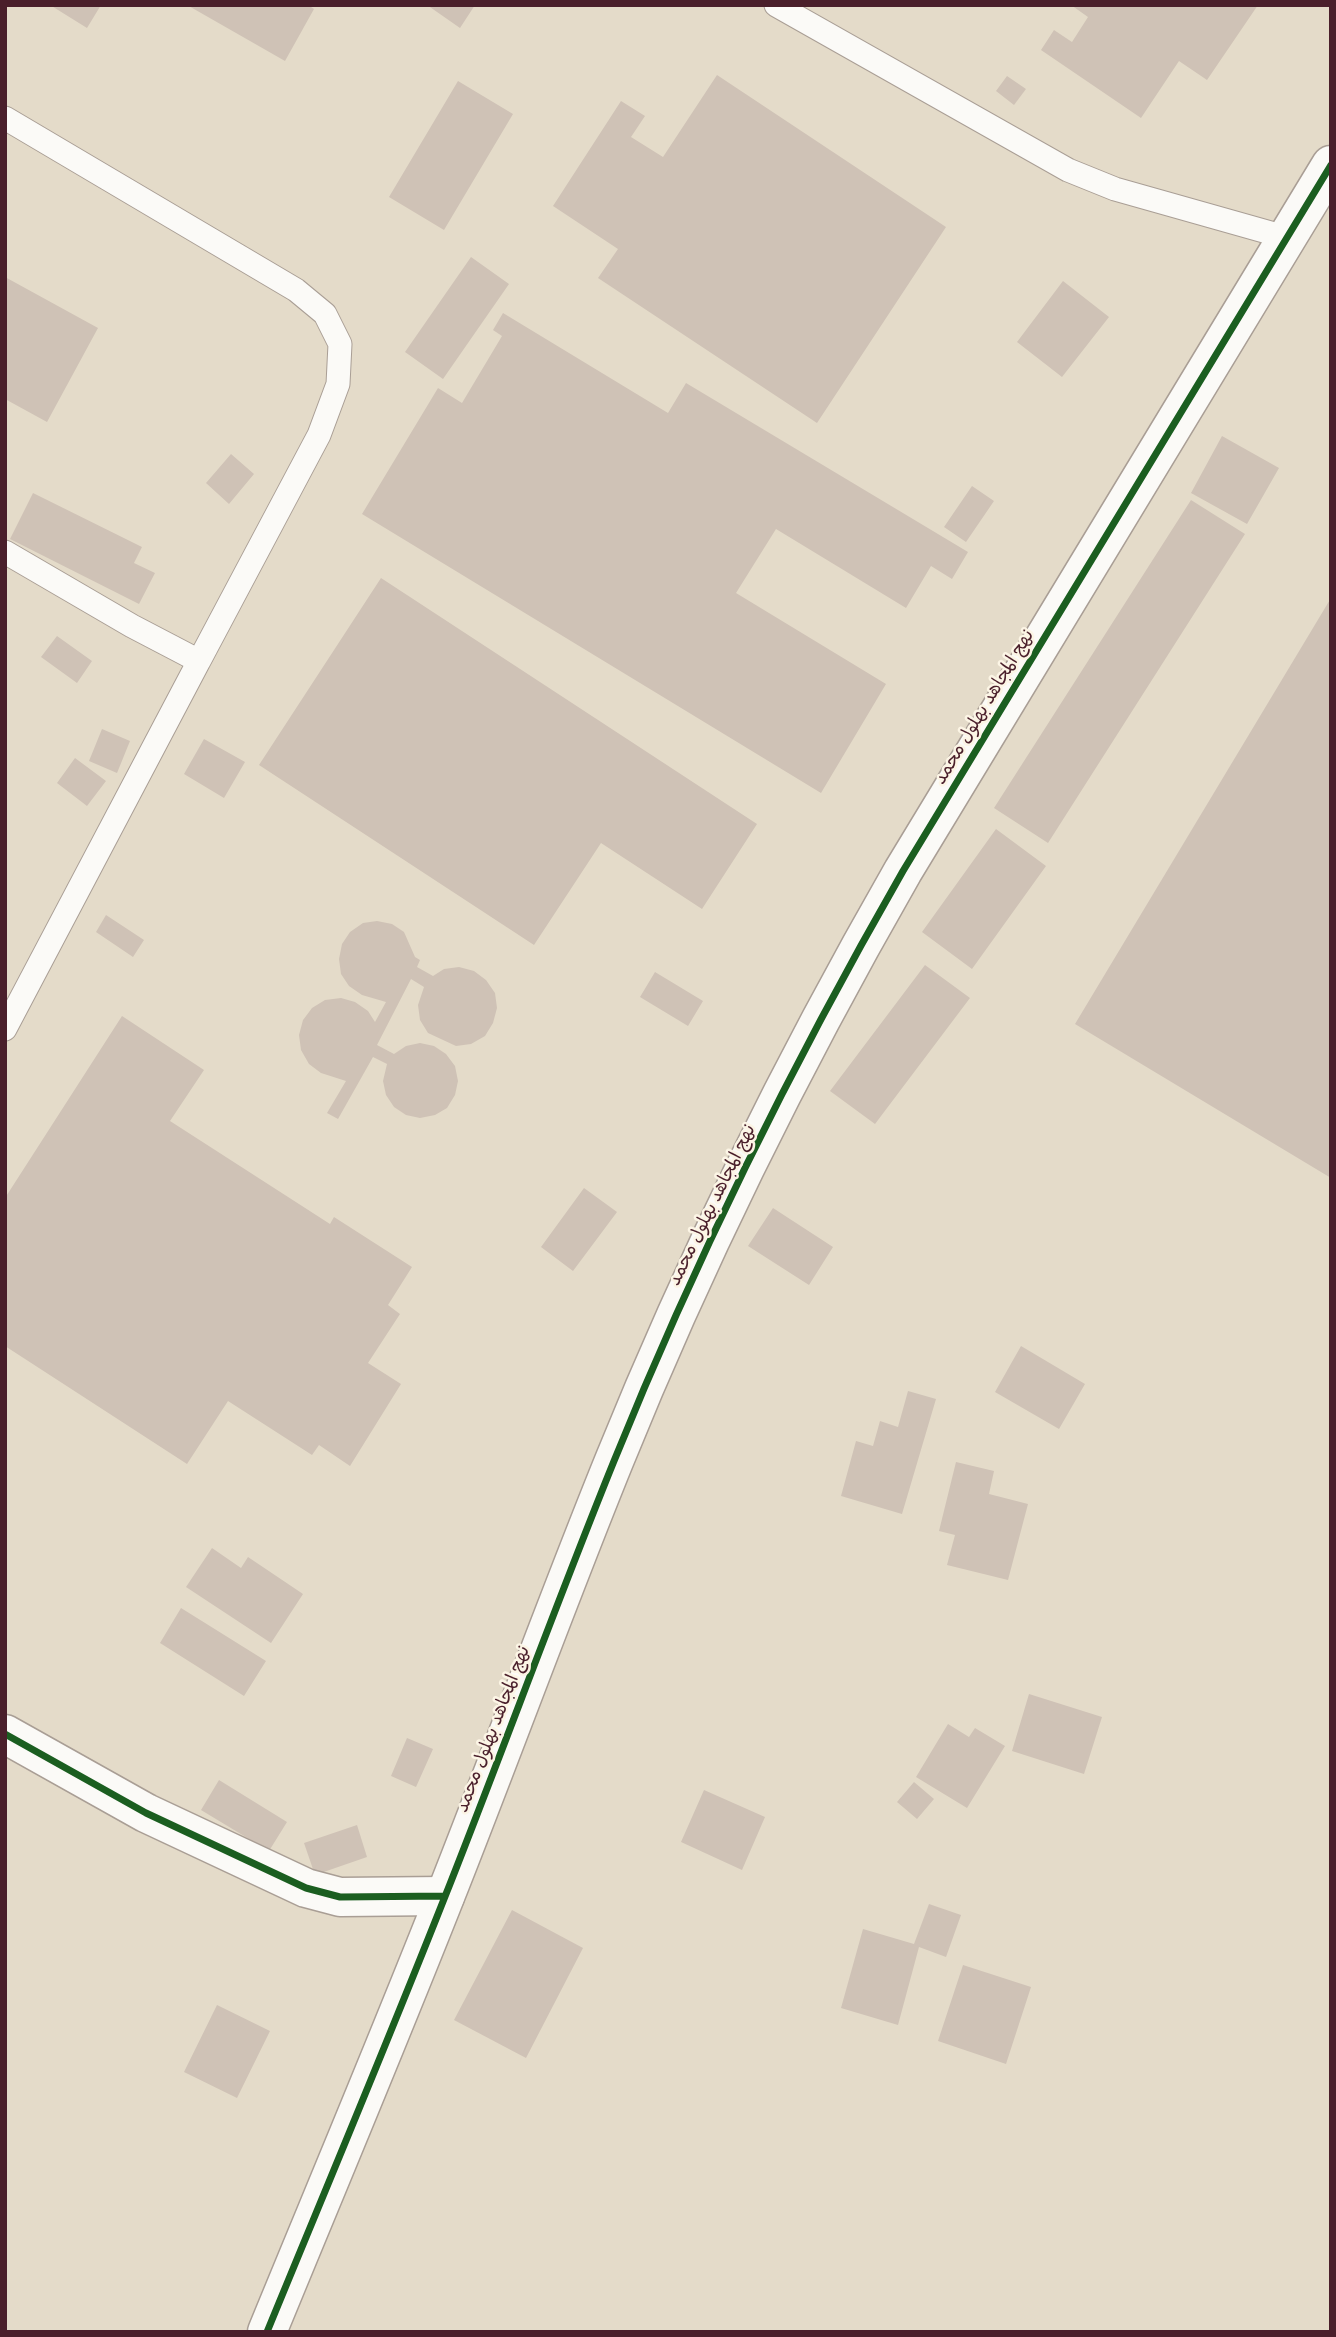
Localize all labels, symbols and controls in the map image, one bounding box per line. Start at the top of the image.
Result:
street label: نهج المجاهد بهلول محمد [929,626,1039,788]
street label: نهج المجاهد بهلول محمد [664,1121,760,1289]
street label: نهج المجاهد بهلول محمد [451,1643,535,1815]

